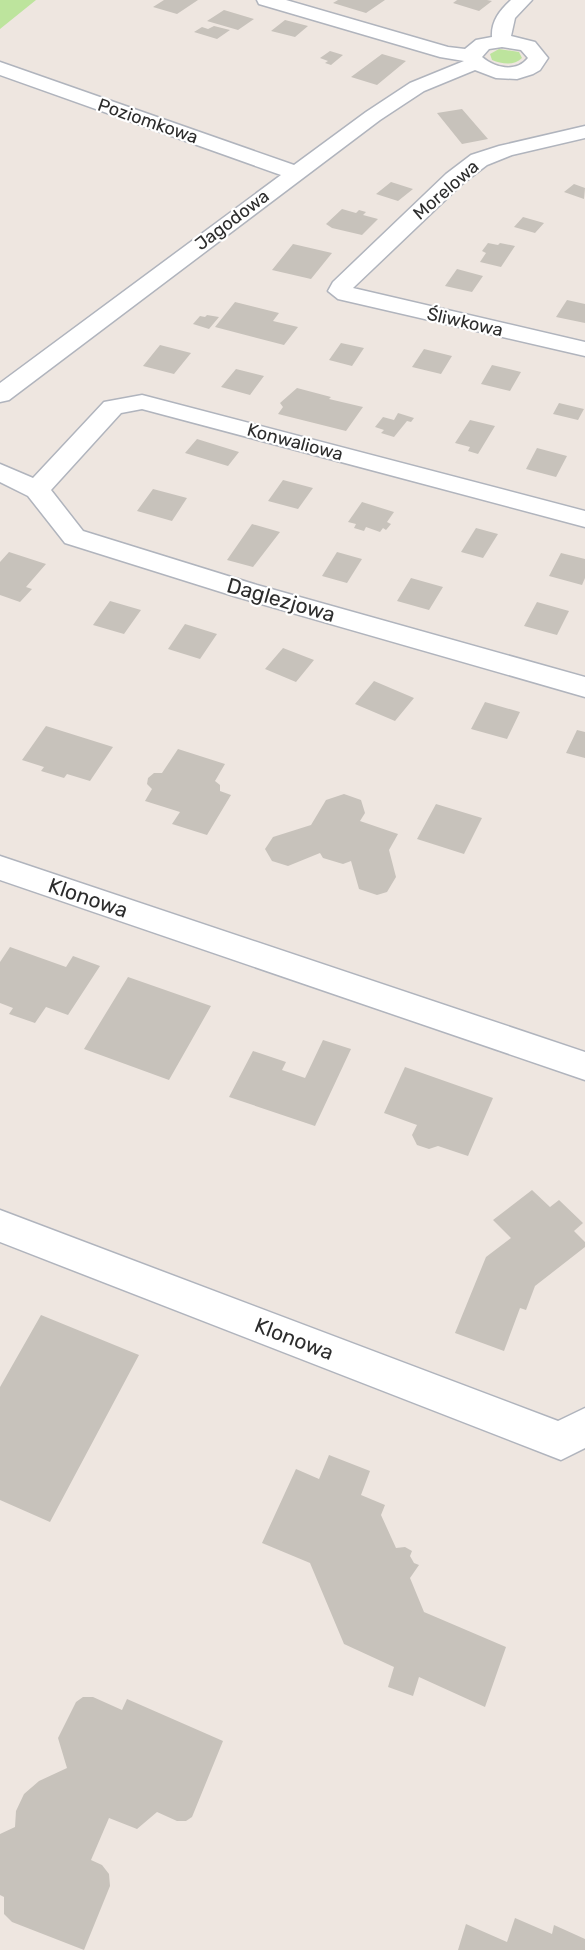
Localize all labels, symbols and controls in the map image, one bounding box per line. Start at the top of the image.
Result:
street label: Poziomkowa [95,94,201,148]
street label: Morelowa [409,155,483,225]
street label: Jagodowa [191,185,273,255]
street label: Śliwkowa [425,303,505,341]
street label: Konwaliowa [245,419,345,465]
street label: Daglezjowa [224,572,338,627]
street label: Klonowa [45,872,131,923]
street label: Klonowa [251,1312,337,1365]

